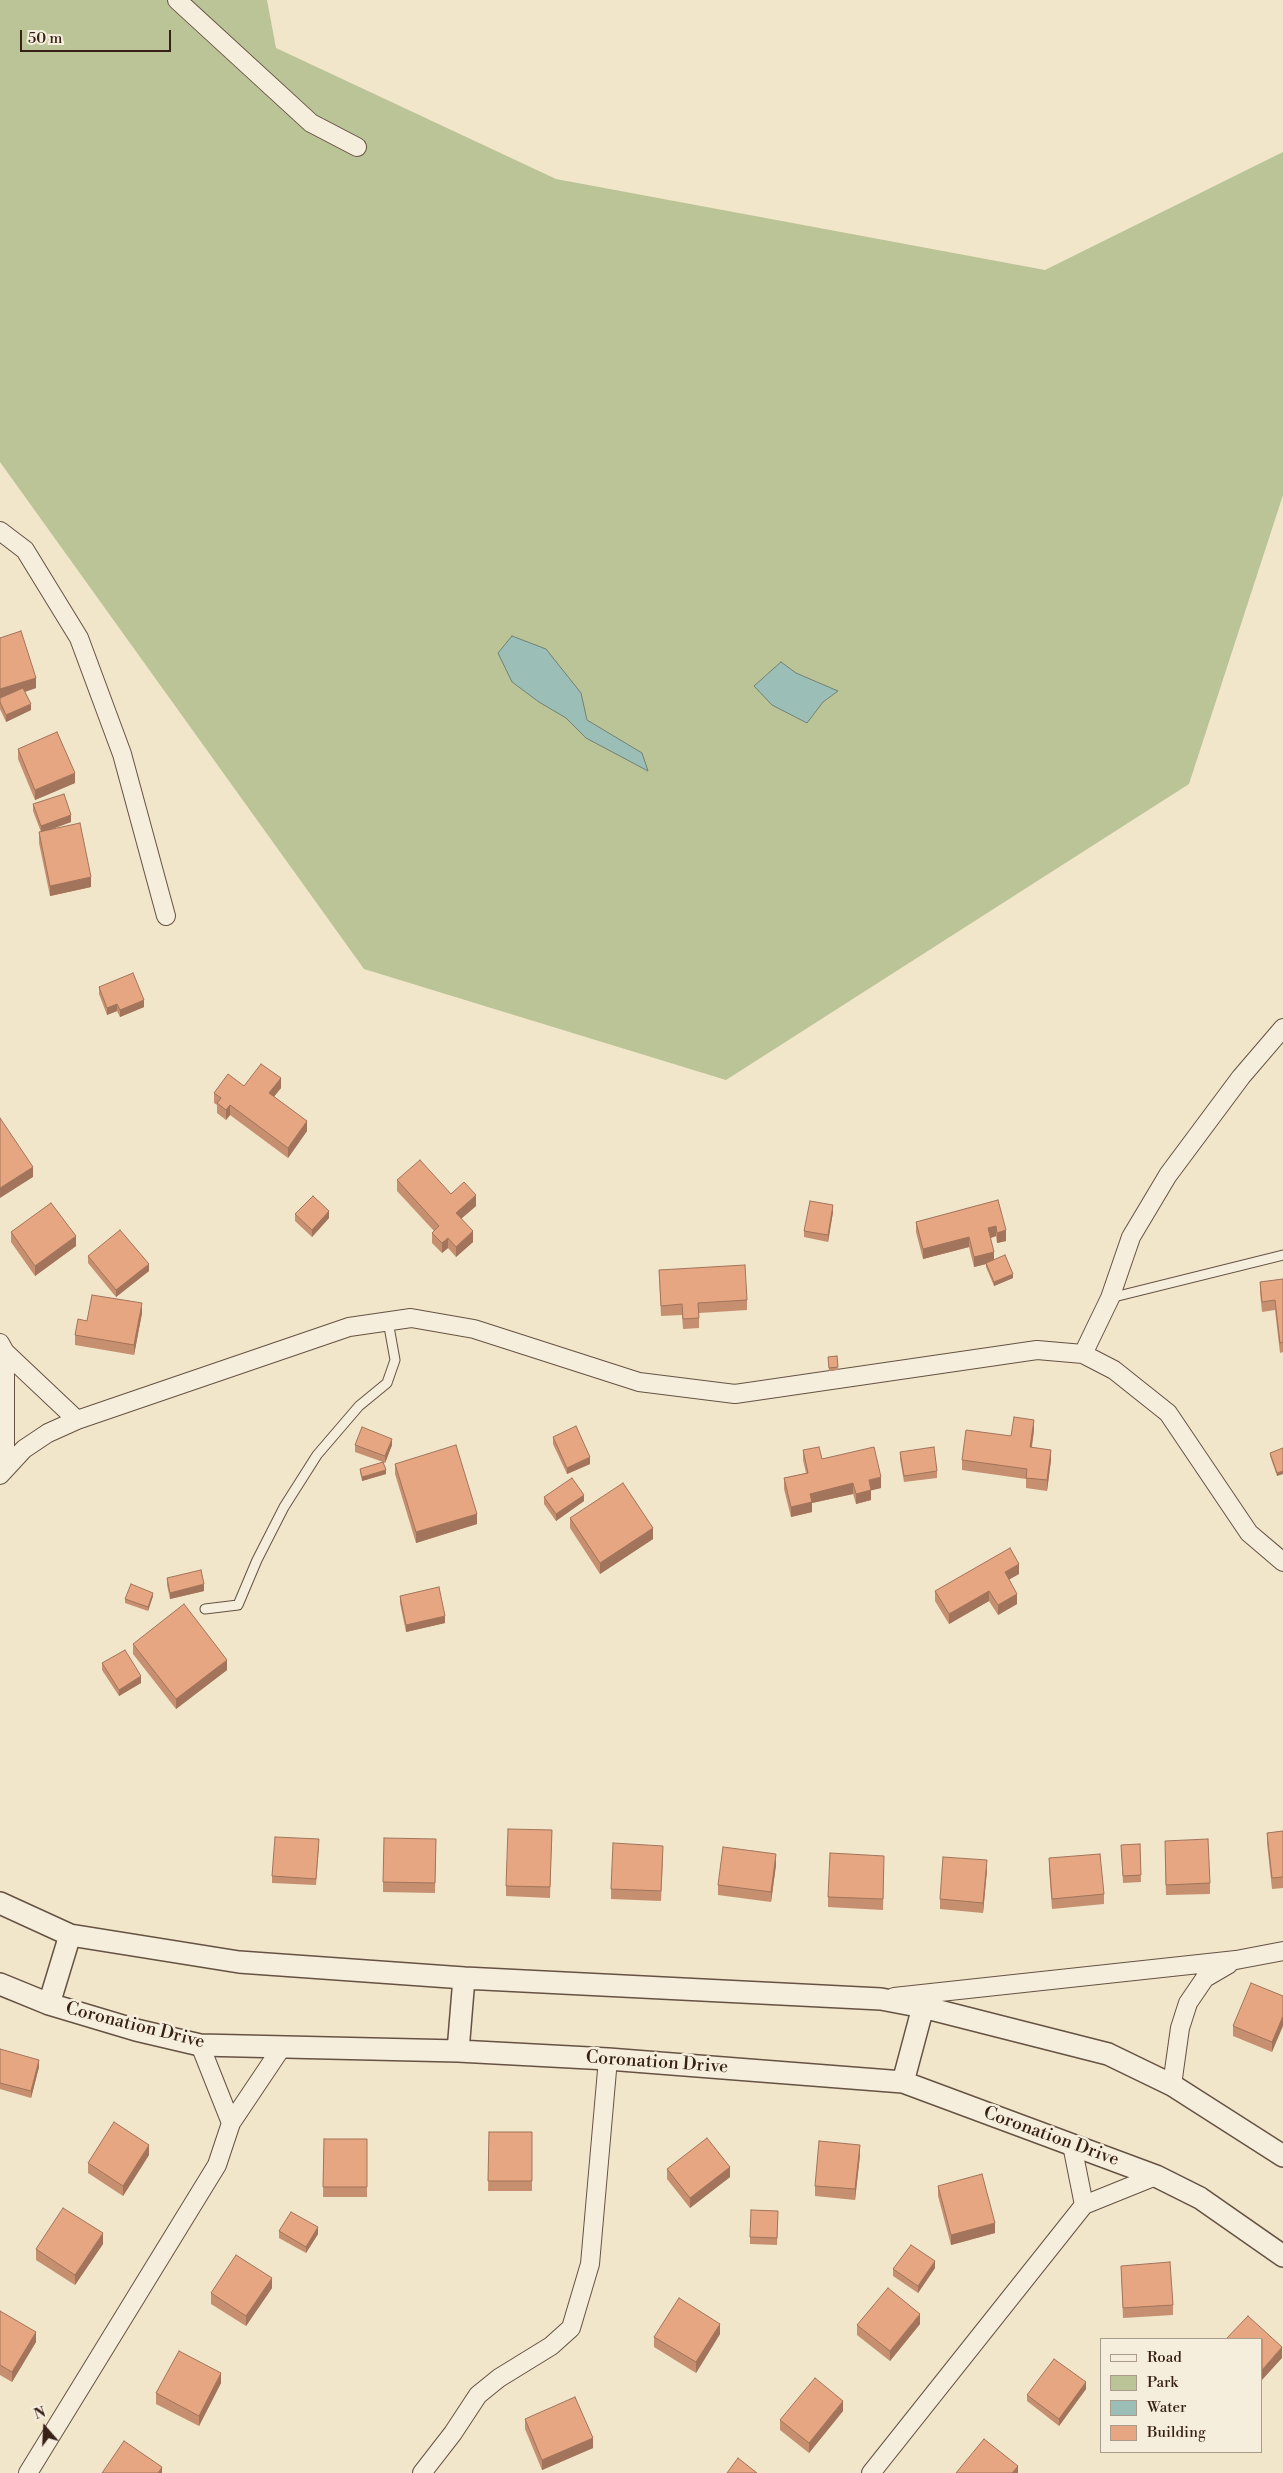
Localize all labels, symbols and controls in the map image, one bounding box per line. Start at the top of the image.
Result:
scale bar [22,20,174,52]
text: 50 m [28,29,62,48]
street label: Coronation Drive [63,1998,207,2054]
street label: Coronation Drive [585,2047,729,2079]
street label: Coronation Drive [980,2102,1122,2172]
legend [1100,2338,1263,2453]
text: Road [1147,2348,1182,2367]
text: Park [1147,2373,1178,2392]
text: Water [1147,2398,1186,2417]
north arrow [20,2403,70,2453]
text: N [32,2404,48,2424]
text: Building [1147,2423,1206,2442]

